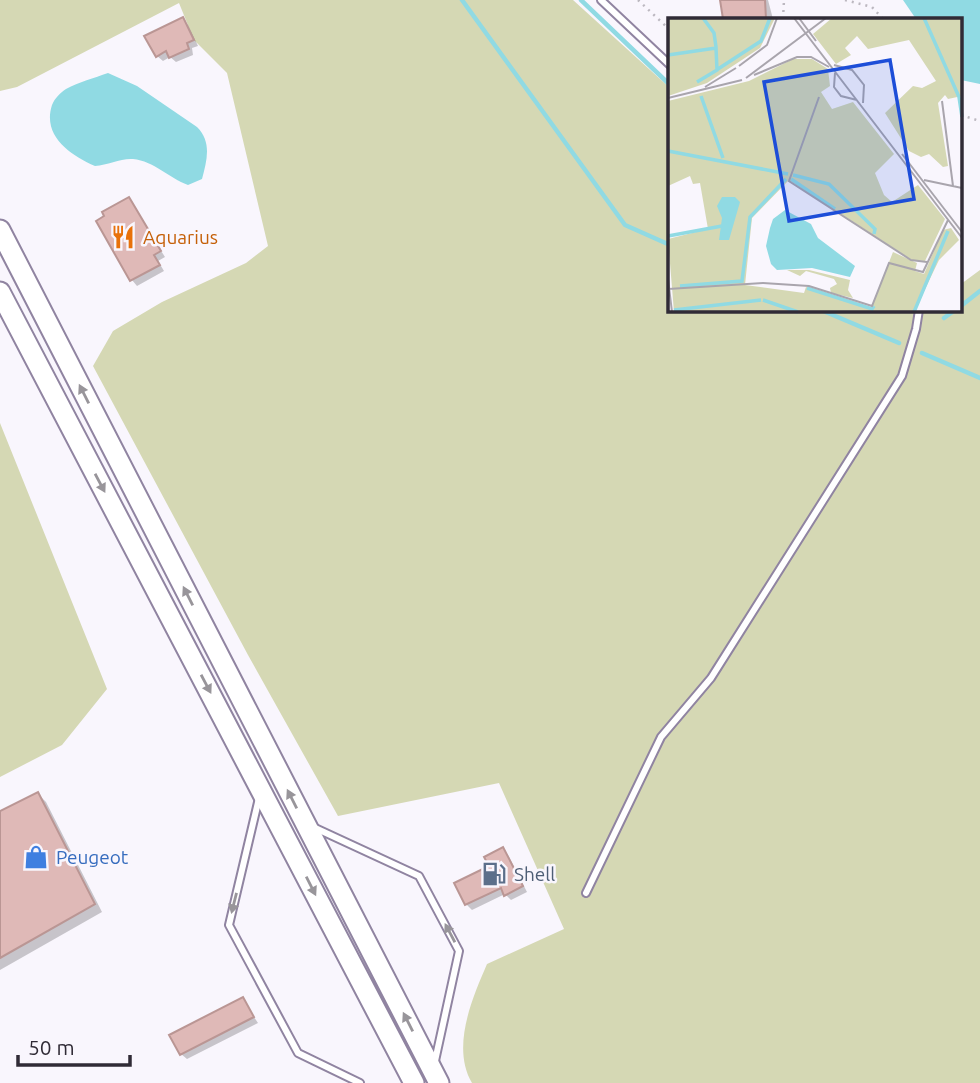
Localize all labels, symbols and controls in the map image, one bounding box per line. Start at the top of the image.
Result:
inset map [668,18,962,312]
restaurant icon: Aquarius [109,223,137,251]
place label: Aquarius [143,226,218,248]
one-way arrow [79,384,90,404]
one-way arrow [94,473,106,493]
one-way arrow [183,586,194,606]
one-way arrow [200,674,212,694]
one-way arrow [287,788,299,808]
shop icon: Peugeot [22,843,50,871]
place label: Peugeot [56,846,129,868]
fuel station icon: Shell [480,860,508,888]
place label: Shell [514,863,555,885]
one-way arrow [306,876,317,896]
one-way arrow [228,892,239,914]
one-way arrow [444,923,456,943]
one-way arrow [403,1012,414,1032]
scale bar [18,1024,130,1068]
text: 50 m [28,1035,75,1059]

